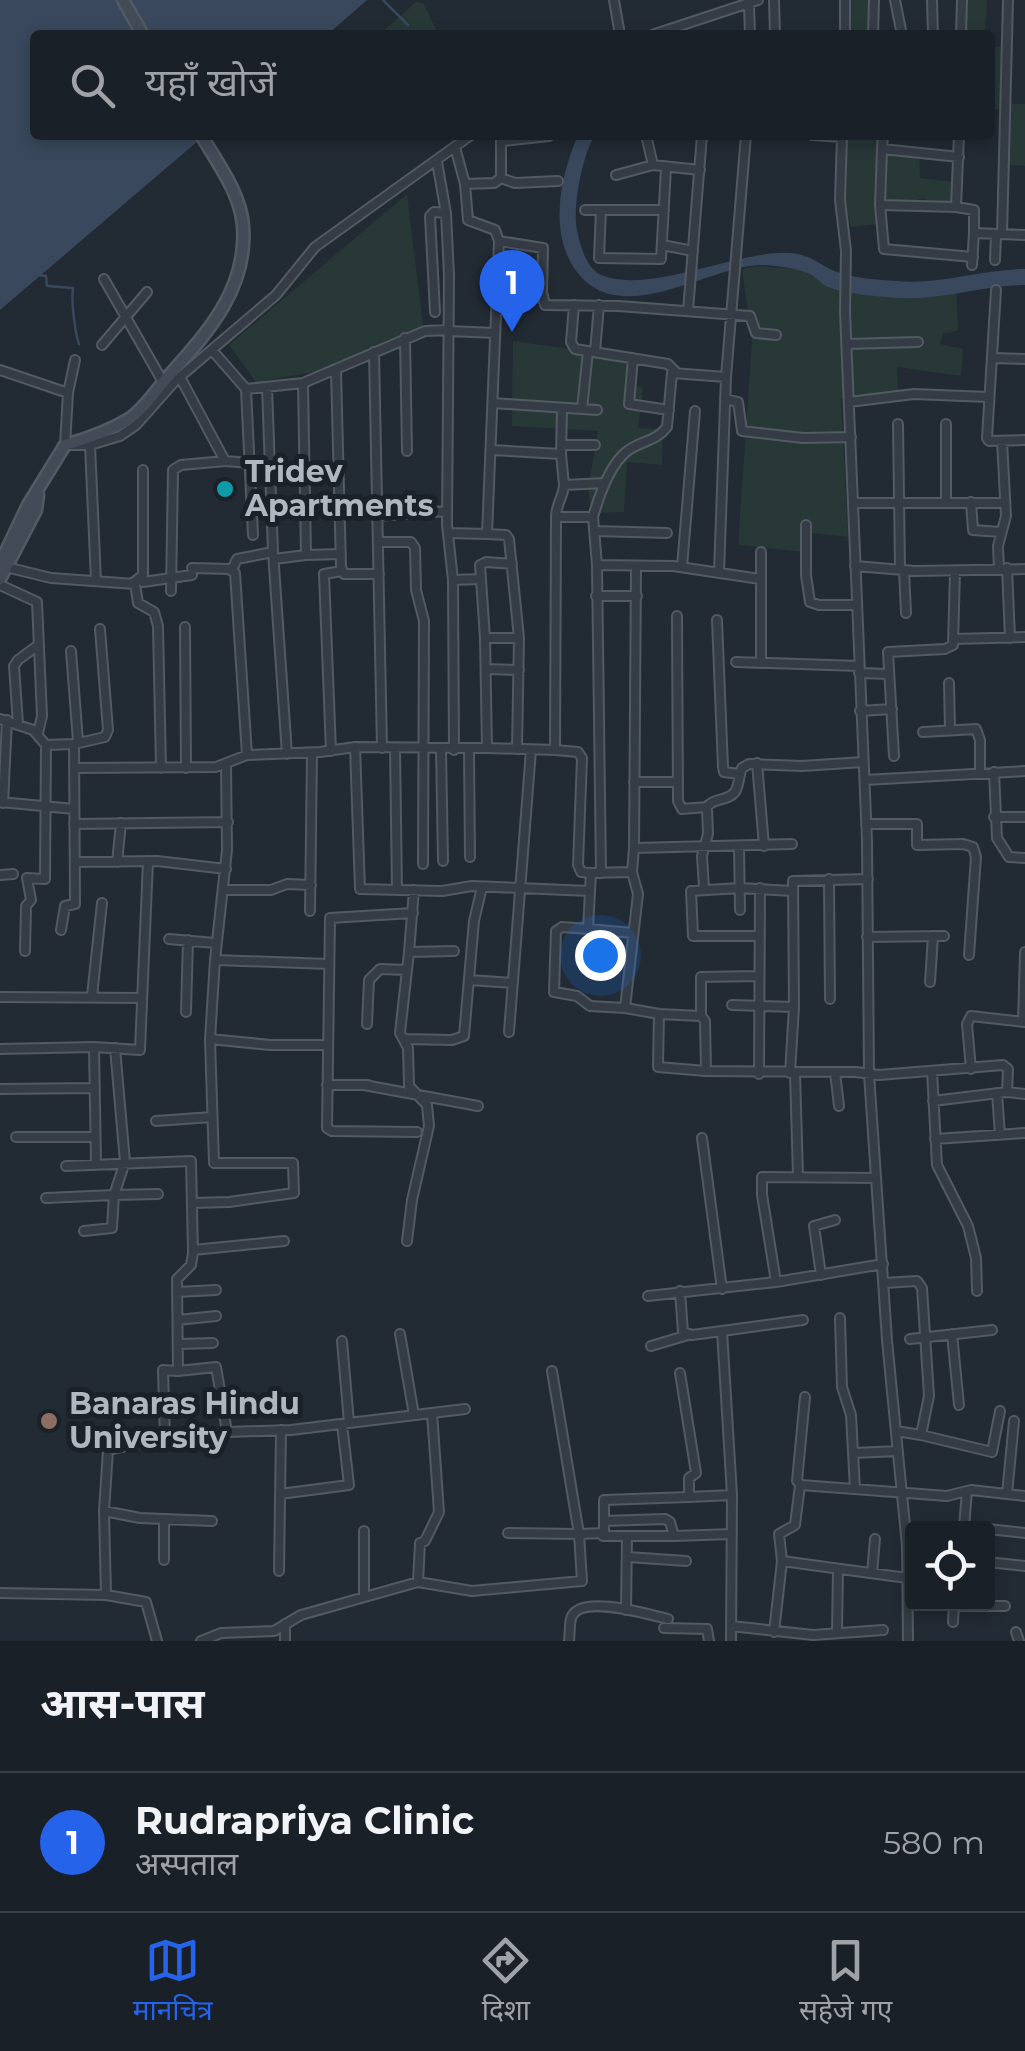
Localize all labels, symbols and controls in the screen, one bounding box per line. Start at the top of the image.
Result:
search box [30,30,995,140]
icon: search [65,58,120,113]
text: यहाँ खोजें [145,59,276,106]
pin: 1 [480,250,544,332]
place label: Tridev Apartments [244,453,434,524]
marker: Tridev Apartments [214,478,236,500]
your location [575,930,626,981]
place label: Banaras Hindu University [69,1385,300,1456]
marker: Banaras Hindu University [38,1410,60,1432]
map controls [905,1521,995,1611]
button: locate [905,1521,995,1611]
text: आस-पास [40,1677,205,1729]
text: Rudrapriya Clinic [135,1797,474,1844]
text: 1 [66,1823,79,1862]
text: 580 m [883,1823,985,1862]
text: अस्पताल [135,1844,238,1883]
tab: मानचित्र [133,1933,213,2031]
tab: दिशा [478,1933,533,2031]
tab: सहेजे गए [799,1933,892,2031]

